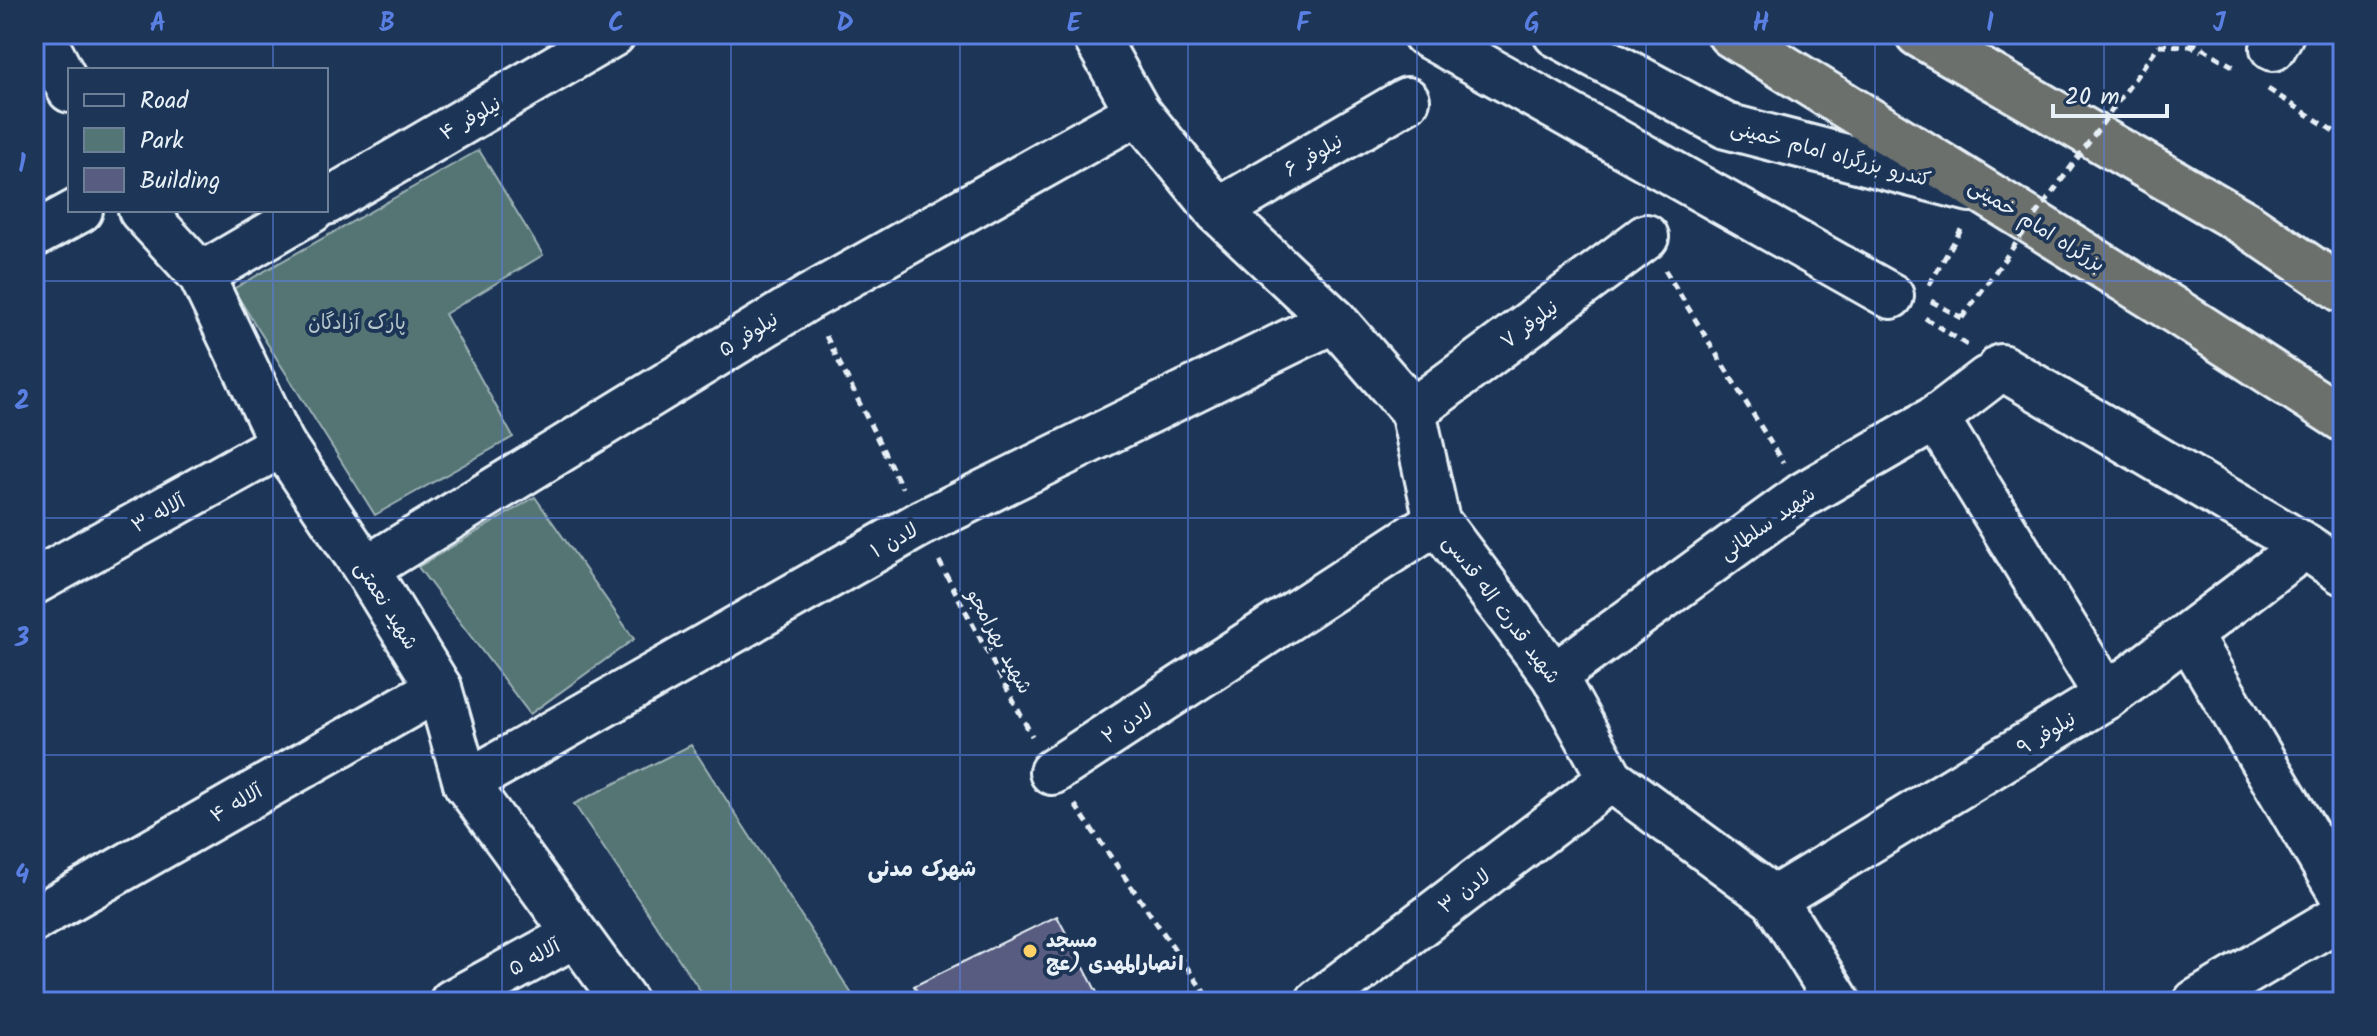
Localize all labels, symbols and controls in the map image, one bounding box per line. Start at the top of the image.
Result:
text: A [150,3,166,45]
text: B [379,3,395,45]
text: C [608,3,624,45]
text: D [836,3,854,45]
text: E [1067,3,1083,45]
text: F [1296,3,1312,45]
text: G [1524,3,1540,45]
text: H [1753,3,1770,45]
text: I [1986,3,1994,45]
text: J [2213,3,2227,45]
legend [68,68,328,212]
scale bar [2053,68,2167,118]
text: 20 m [2065,78,2120,117]
text: Road [140,82,189,121]
street label: نیلوفر ۴ [434,89,508,150]
street label: کندرو بزرگراه امام خمینی [1727,113,1934,197]
text: Park [140,122,184,161]
street label: نیلوفر ۶ [1278,127,1350,186]
text: 1 [18,144,26,186]
text: Building [140,162,220,201]
street label: بزرگراه امام خمینی [1961,172,2111,282]
street label: نیلوفر ۷ [1494,293,1566,358]
street label: نیلوفر ۵ [713,305,785,367]
park label: پارک آزادگان [308,308,406,340]
text: 2 [14,381,30,423]
street label: شهید سلطانی [1713,480,1823,570]
street label: آلاله ۳ [126,486,193,543]
street label: لادن ۱ [865,516,925,568]
street label: شهید قدرت اله قدسی [1433,529,1567,692]
street label: شهید نعمتی [345,555,425,657]
street label: شهید بهرامجو [957,583,1039,700]
text: 3 [14,618,29,660]
street label: لادن ۲ [1096,696,1160,753]
street label: نیلوفر ۹ [2011,705,2083,765]
street label: آلاله ۴ [205,776,270,833]
district label: شهرک مدنی [868,853,976,888]
text: 4 [15,855,29,897]
street label: لادن ۳ [1432,862,1498,923]
place label: مسجد انصارالمهدی (عج [1046,926,1183,981]
street label: آلاله ۵ [503,931,568,986]
marker: مسجد انصارالمهدی (عج [1021,942,1039,960]

